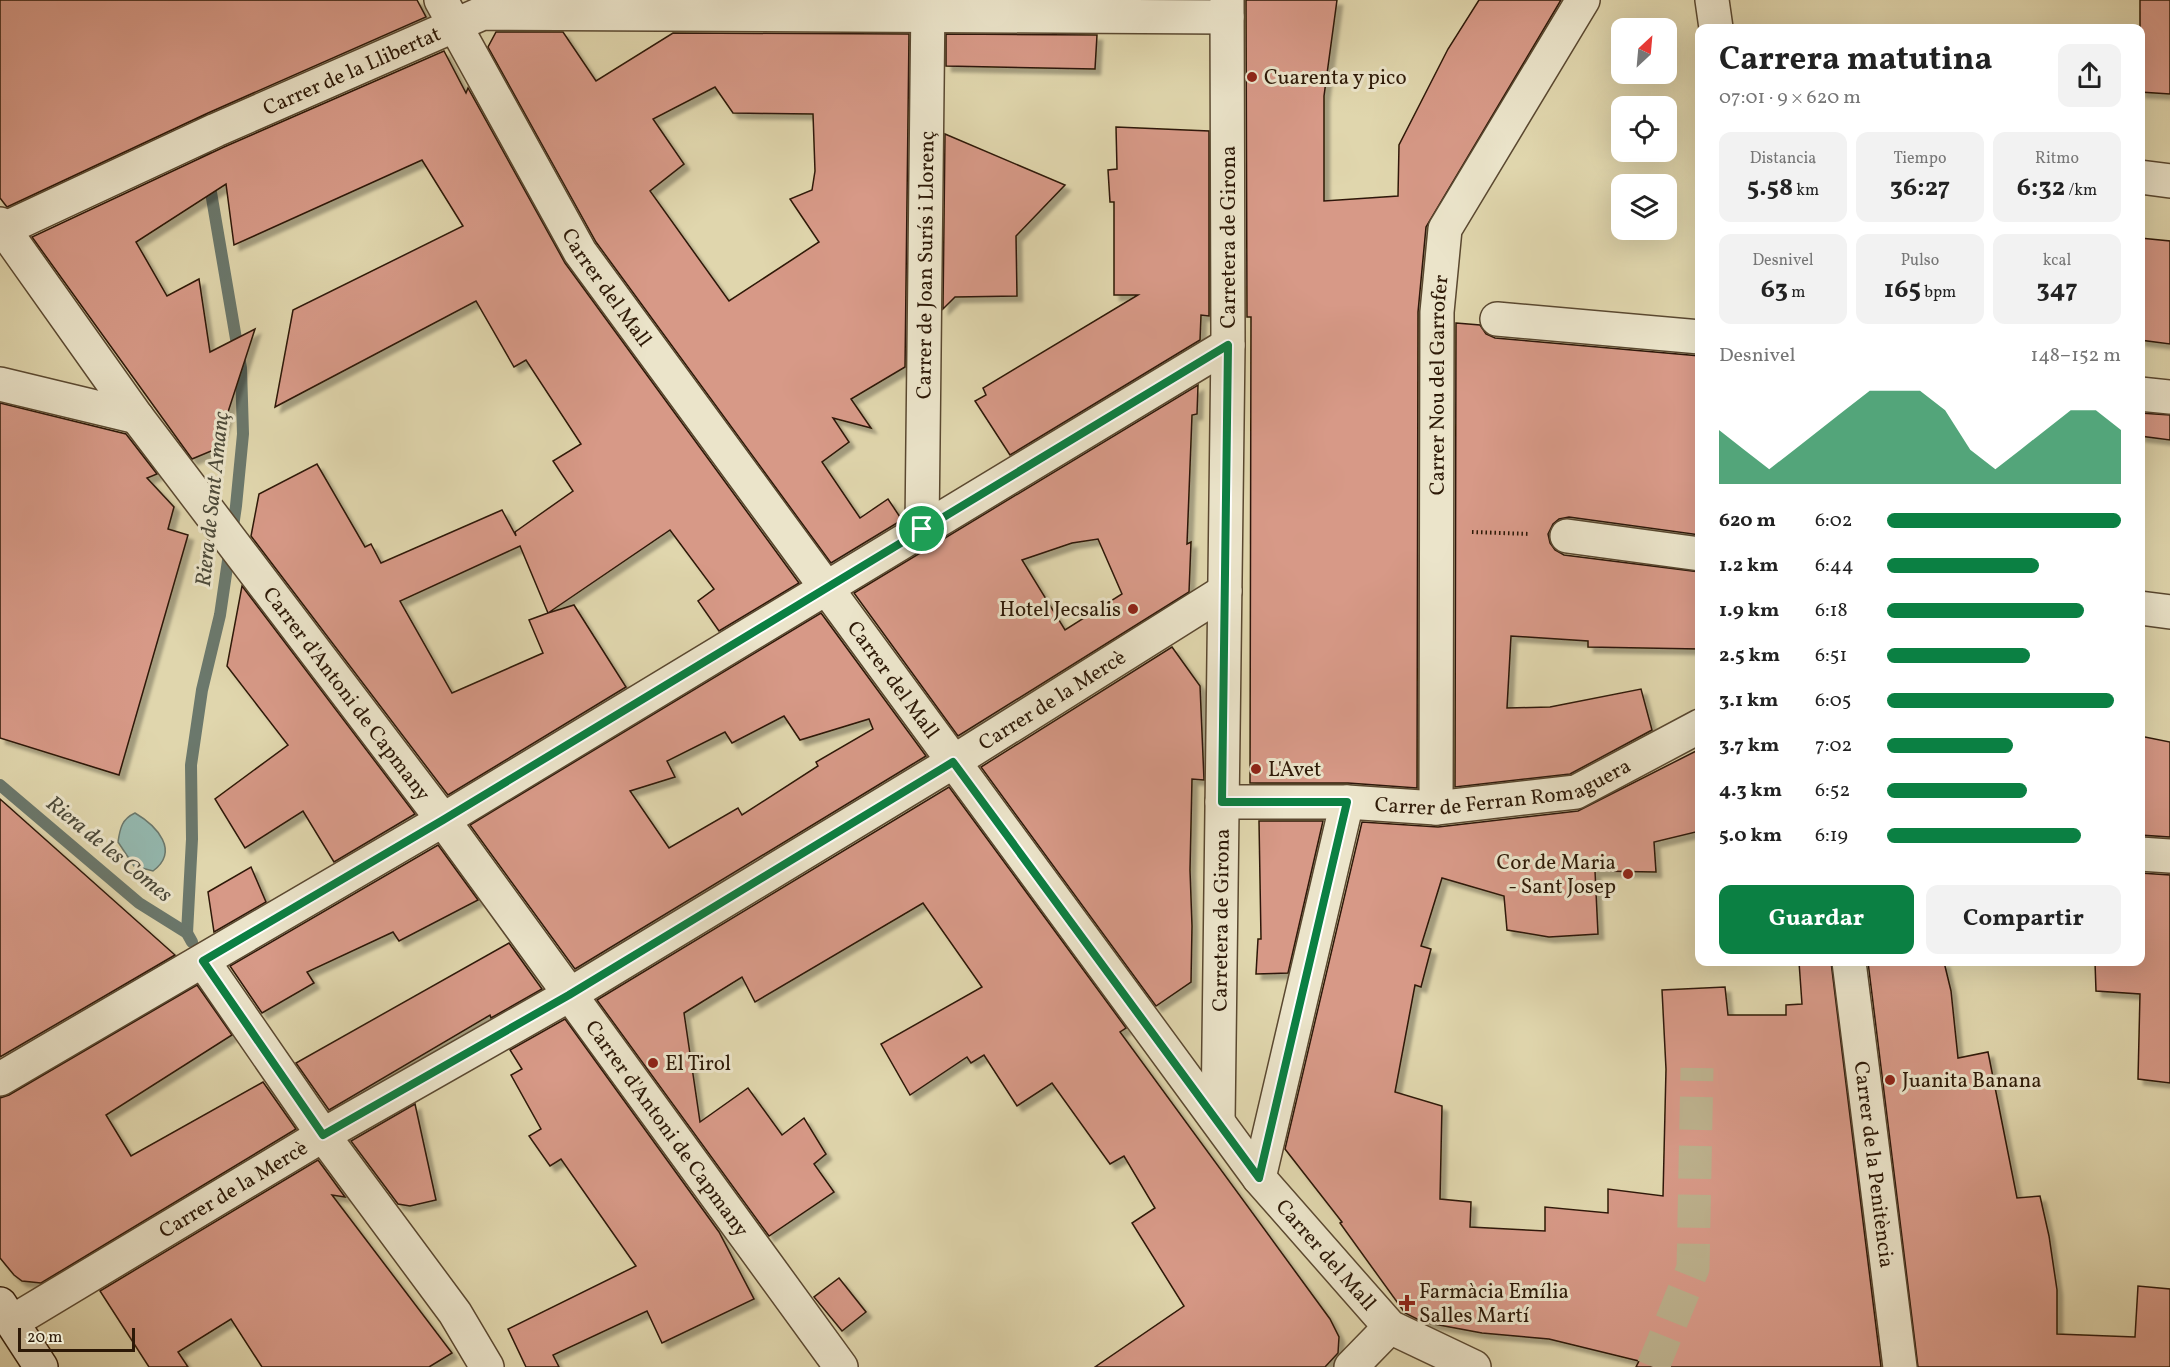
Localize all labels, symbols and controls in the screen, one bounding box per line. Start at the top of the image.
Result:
north arrow [1611,18,1677,84]
map controls [1611,18,1677,240]
street label: Carrer de la Llibertat [259,20,446,124]
text: Carrera matutina [1719,38,1993,84]
button: share [2058,44,2121,107]
place label: Cuarenta y pico [1264,64,1407,93]
marker: Cuarenta y pico [1245,70,1259,84]
text: 07:01 · 9 × 620 m [1719,84,1861,112]
button: locate [1611,96,1677,162]
street label: Carrer de Joan Surís i Llorenç [910,131,943,399]
street label: Carretera de Girona [1215,146,1244,328]
text: Distancia [1750,148,1816,170]
text: Tiempo [1894,148,1946,170]
text: Ritmo [2035,148,2079,170]
text: 5.58 [1747,170,1793,206]
text: 36:27 [1890,170,1950,206]
text: 6:32 [2017,170,2065,206]
button: layers [1611,174,1677,240]
text: km [1793,180,1819,202]
text: /km [2065,180,2097,202]
street label: Carrer del Mall [554,223,658,353]
text: Desnivel [1752,250,1814,272]
text: Pulso [1901,250,1939,272]
text: kcal [2043,250,2071,272]
text: 63 [1761,272,1788,308]
text: 165 [1884,272,1921,308]
text: 347 [2036,272,2078,308]
street label: Carrer Nou del Garrofer [1424,273,1457,495]
text: m [1788,282,1805,304]
text: bpm [1921,282,1956,304]
text: Desnivel [1719,342,1795,370]
text: 148–152 m [2030,342,2121,370]
water label: Riera de Sant Amanç [189,410,238,588]
pin [896,503,947,554]
text: 620 m [1719,507,1776,535]
text: 6:02 [1815,507,1853,535]
icon: arrive [905,512,938,545]
text: 1.2 km [1719,552,1779,580]
text: 6:44 [1815,552,1854,580]
street label: Carrer d'Antoni de Capmany [255,581,437,808]
place label: Hotel Jecsalis [999,596,1121,625]
text: 1.9 km [1719,597,1779,625]
text: 6:18 [1815,597,1848,625]
marker: Hotel Jecsalis [1126,602,1140,616]
street label: Carrer del Mall [839,616,945,745]
text: 2.5 km [1719,642,1780,670]
text: 6:51 [1815,642,1847,670]
street label: Carrer de la Mercè [973,644,1132,758]
text: 3.1 km [1719,687,1778,715]
text: 6:05 [1815,687,1851,715]
text: 3.7 km [1719,732,1779,760]
text: 7:02 [1815,732,1852,760]
street label: Carrer de Ferran Romaguera [1374,752,1637,824]
place label: L'Avet [1268,756,1321,785]
marker: L'Avet [1249,762,1263,776]
text: 4.3 km [1719,777,1782,805]
text: 6:52 [1815,777,1850,805]
water label: Riera de les Comes [39,789,178,911]
text: 5.0 km [1719,822,1782,850]
text: 6:19 [1815,822,1848,850]
street label: Carretera de Girona [1206,828,1238,1012]
place label: Cor de Maria - Sant Josep [1497,849,1616,902]
marker: Cor de Maria - Sant Josep [1621,867,1635,881]
button: Guardar [1719,885,1914,954]
button: Compartir [1926,885,2121,954]
street label: Carrer d'Antoni de Capmany [577,1015,755,1244]
place label: El Tirol [665,1050,731,1079]
marker: El Tirol [646,1056,660,1070]
street label: Carrer de la Penitència [1846,1059,1900,1270]
place label: Juanita Banana [1902,1067,2042,1096]
marker: Juanita Banana [1883,1073,1897,1087]
street label: Carrer de la Mercè [154,1134,314,1246]
street label: Carrer del Mall [1268,1194,1382,1318]
place label: Farmàcia Emília Salles Martí [1419,1278,1569,1331]
marker: Farmàcia Emília Salles Martí [1400,1296,1414,1310]
scale bar [18,1325,135,1352]
text: 20 m [27,1327,62,1349]

